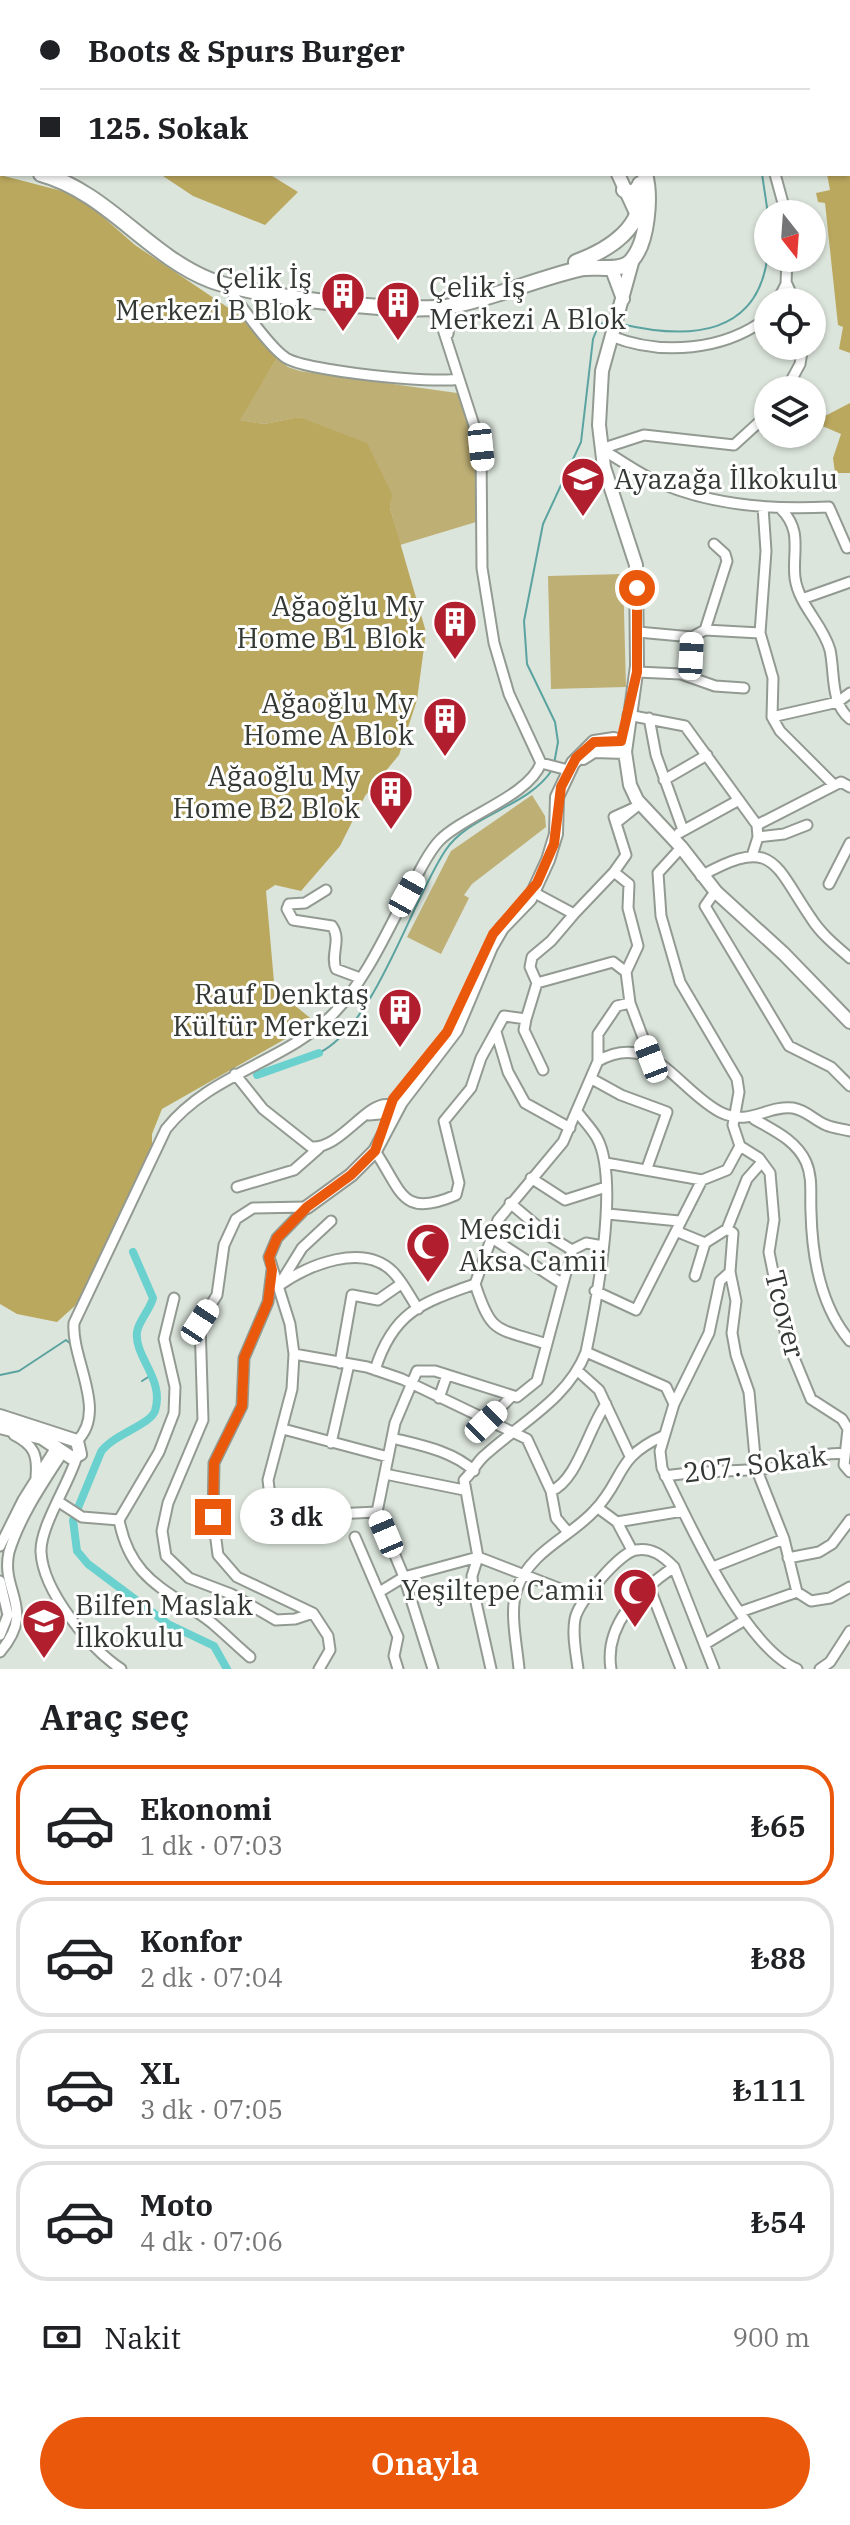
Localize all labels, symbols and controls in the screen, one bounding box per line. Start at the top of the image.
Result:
text: Boots & Spurs Burger [88,31,405,70]
text: 125. Sokak [88,108,248,147]
north arrow [754,200,826,272]
map controls [754,200,826,448]
place label: Çelik İş Merkezi B Blok [115,259,313,328]
place label: Çelik İş Merkezi A Blok [429,268,627,337]
building icon: Çelik İş Merkezi B Blok [319,270,367,333]
building icon: Çelik İş Merkezi A Blok [374,279,422,342]
button: locate [754,288,826,360]
button: layers [754,376,826,448]
car [467,422,495,472]
school or university icon: Ayazağa İlkokulu [559,455,607,518]
place label: Ayazağa İlkokulu [614,460,838,497]
route start [619,570,655,606]
place label: Ağaoğlu My Home B1 Blok [237,587,425,656]
building icon: Ağaoğlu My Home B1 Blok [431,598,479,661]
car [678,631,704,681]
place label: Ağaoğlu My Home A Blok [243,684,415,753]
building icon: Ağaoğlu My Home A Blok [421,695,469,758]
place label: Ağaoğlu My Home B2 Blok [173,757,361,826]
building icon: Ağaoğlu My Home B2 Blok [367,768,415,831]
car [385,867,429,921]
place label: Rauf Denktaş Kültür Merkezi [172,975,369,1044]
building icon: Rauf Denktaş Kültür Merkezi [376,986,424,1049]
car [631,1032,671,1086]
place label: Mescidi Aksa Camii [459,1210,607,1279]
mosque icon: Mescidi Aksa Camii [404,1221,452,1284]
street label: Tcover [757,1266,814,1362]
car [177,1295,223,1349]
car [460,1397,512,1447]
street label: 207. Sokak [681,1436,830,1491]
callout: 3 dk [241,1489,353,1545]
route end [195,1499,231,1535]
text: 3 dk [269,1499,323,1533]
car [366,1507,406,1561]
mosque icon: Yeşiltepe Camii [611,1566,659,1629]
place label: Yeşiltepe Camii [401,1571,604,1608]
place label: Bilfen Maslak İlkokulu [75,1586,254,1655]
school or university icon: Bilfen Maslak İlkokulu [20,1597,68,1660]
text: Araç seç [40,1693,189,1740]
icon: car [44,1789,116,1861]
text: Ekonomi [140,1789,272,1828]
text: ₺65 [751,1806,806,1845]
text: 1 dk · 07:03 [140,1828,283,1862]
icon: car [44,1921,116,1993]
text: Konfor [140,1921,242,1960]
text: ₺88 [751,1938,806,1977]
text: 2 dk · 07:04 [140,1960,283,1994]
icon: car [44,2053,116,2125]
text: XL [140,2053,180,2092]
text: ₺111 [733,2070,806,2109]
text: 3 dk · 07:05 [140,2092,283,2126]
icon: car [44,2185,116,2257]
text: Moto [140,2185,213,2224]
text: ₺54 [751,2202,806,2241]
text: 4 dk · 07:06 [140,2224,283,2258]
icon: cash [40,2315,84,2359]
text: Nakit [104,2318,181,2357]
text: 900 m [732,2320,810,2354]
button: Onayla [40,2417,810,2509]

